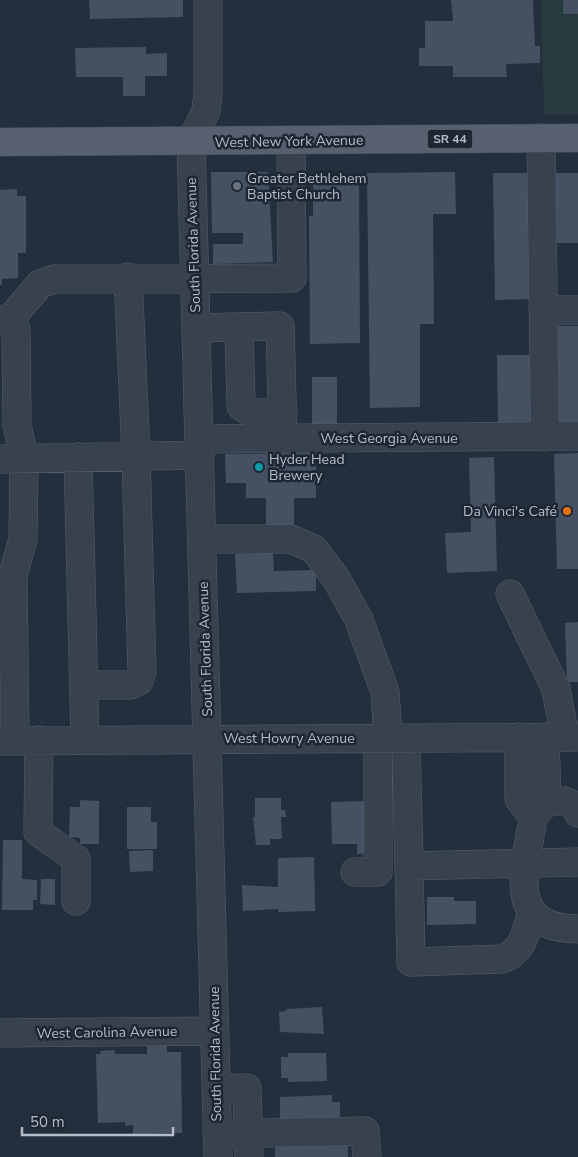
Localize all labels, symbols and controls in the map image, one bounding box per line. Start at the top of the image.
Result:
road number: SR 44 [428,130,472,148]
street label: West New York Avenue [215,131,363,152]
place label: Greater Bethlehem Baptist Church [247,169,367,204]
street label: South Florida Avenue [182,177,205,313]
marker: Greater Bethlehem Baptist Church [231,180,243,192]
street label: West Georgia Avenue [320,429,458,448]
place label: Hyder Head Brewery [269,450,345,485]
marker: Hyder Head Brewery [253,461,265,473]
place label: Da Vinci's Café [463,502,557,521]
marker: Da Vinci's Café [561,505,573,517]
street label: South Florida Avenue [194,581,217,717]
street label: West Howry Avenue [223,729,355,748]
street label: South Florida Avenue [205,986,226,1122]
street label: West Carolina Avenue [37,1022,177,1043]
scale bar [22,1104,174,1136]
text: 50 m [30,1112,65,1132]

